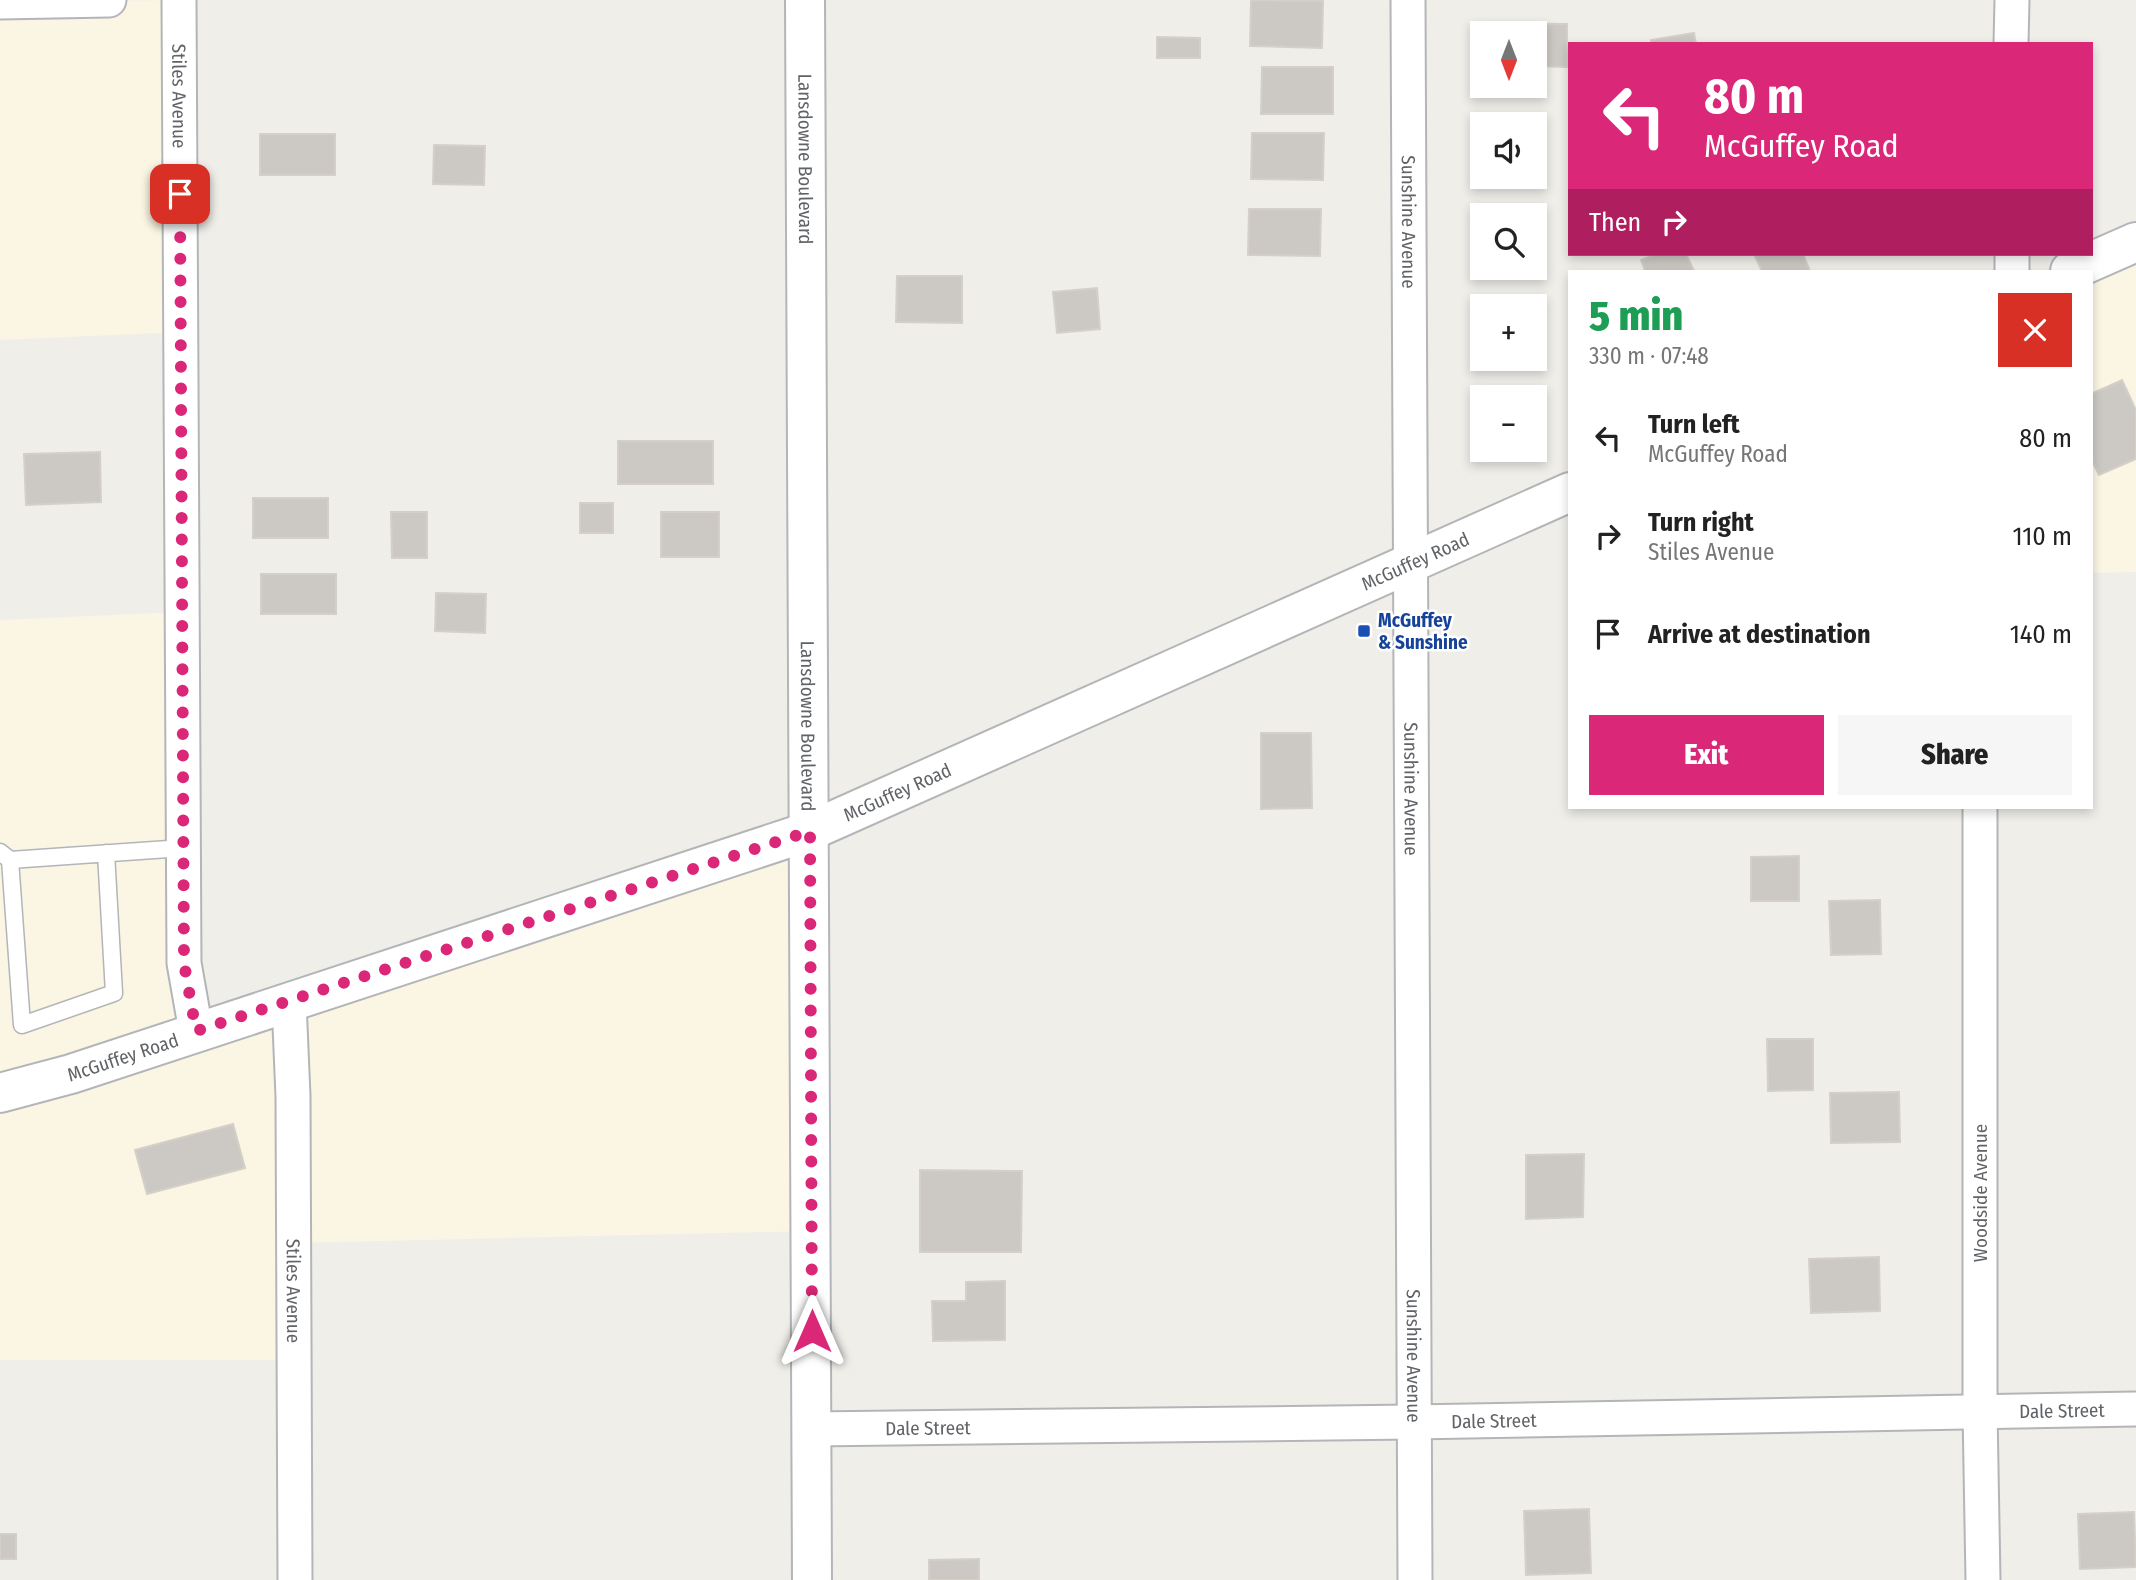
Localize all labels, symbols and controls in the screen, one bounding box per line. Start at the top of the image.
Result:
north arrow [1470,21,1547,98]
map controls [1470,21,1547,462]
street label: Stiles Avenue [167,44,191,148]
text: 80 m [1704,67,1804,126]
icon: left [1589,70,1680,161]
street label: Lansdowne Boulevard [793,74,817,244]
button: sound [1470,112,1547,189]
text: McGuffey Road [1704,127,1899,165]
street label: Sunshine Avenue [1397,155,1420,289]
pin [150,164,210,224]
icon: arrive [161,175,199,213]
button: search [1470,203,1547,280]
icon: right [1655,203,1693,241]
text: Then [1589,207,1641,238]
text: 5 min [1589,291,1683,341]
button: close [1998,293,2072,367]
button: + [1470,294,1547,371]
text: 330 m · 07:48 [1589,342,1709,370]
button: − [1470,385,1547,462]
text: Turn left [1648,409,1740,440]
icon: left [1589,419,1627,457]
text: 80 m [2019,423,2072,454]
text: McGuffey Road [1648,440,1788,468]
text: Turn right [1648,507,1754,538]
icon: right [1589,517,1627,555]
text: 110 m [2012,521,2072,552]
street label: McGuffey Road [1358,527,1473,596]
text: Stiles Avenue [1648,538,1774,566]
place label: McGuffey & Sunshine [1378,609,1468,654]
icon: arrive [1589,615,1627,653]
text: Arrive at destination [1648,619,1871,650]
text: 140 m [2010,619,2072,650]
marker: McGuffey & Sunshine [1356,623,1372,639]
street label: Lansdowne Boulevard [796,641,820,811]
button: Exit [1589,715,1824,795]
button: Share [1838,715,2072,795]
street label: Sunshine Avenue [1399,722,1423,856]
street label: McGuffey Road [840,758,955,827]
street label: McGuffey Road [64,1028,181,1086]
street label: Woodside Avenue [1969,1124,1992,1262]
street label: Stiles Avenue [282,1239,305,1343]
street label: Sunshine Avenue [1402,1289,1425,1423]
position arrow [775,1294,849,1368]
street label: Dale Street [2019,1399,2106,1423]
street label: Dale Street [1451,1409,1538,1433]
street label: Dale Street [885,1416,972,1440]

